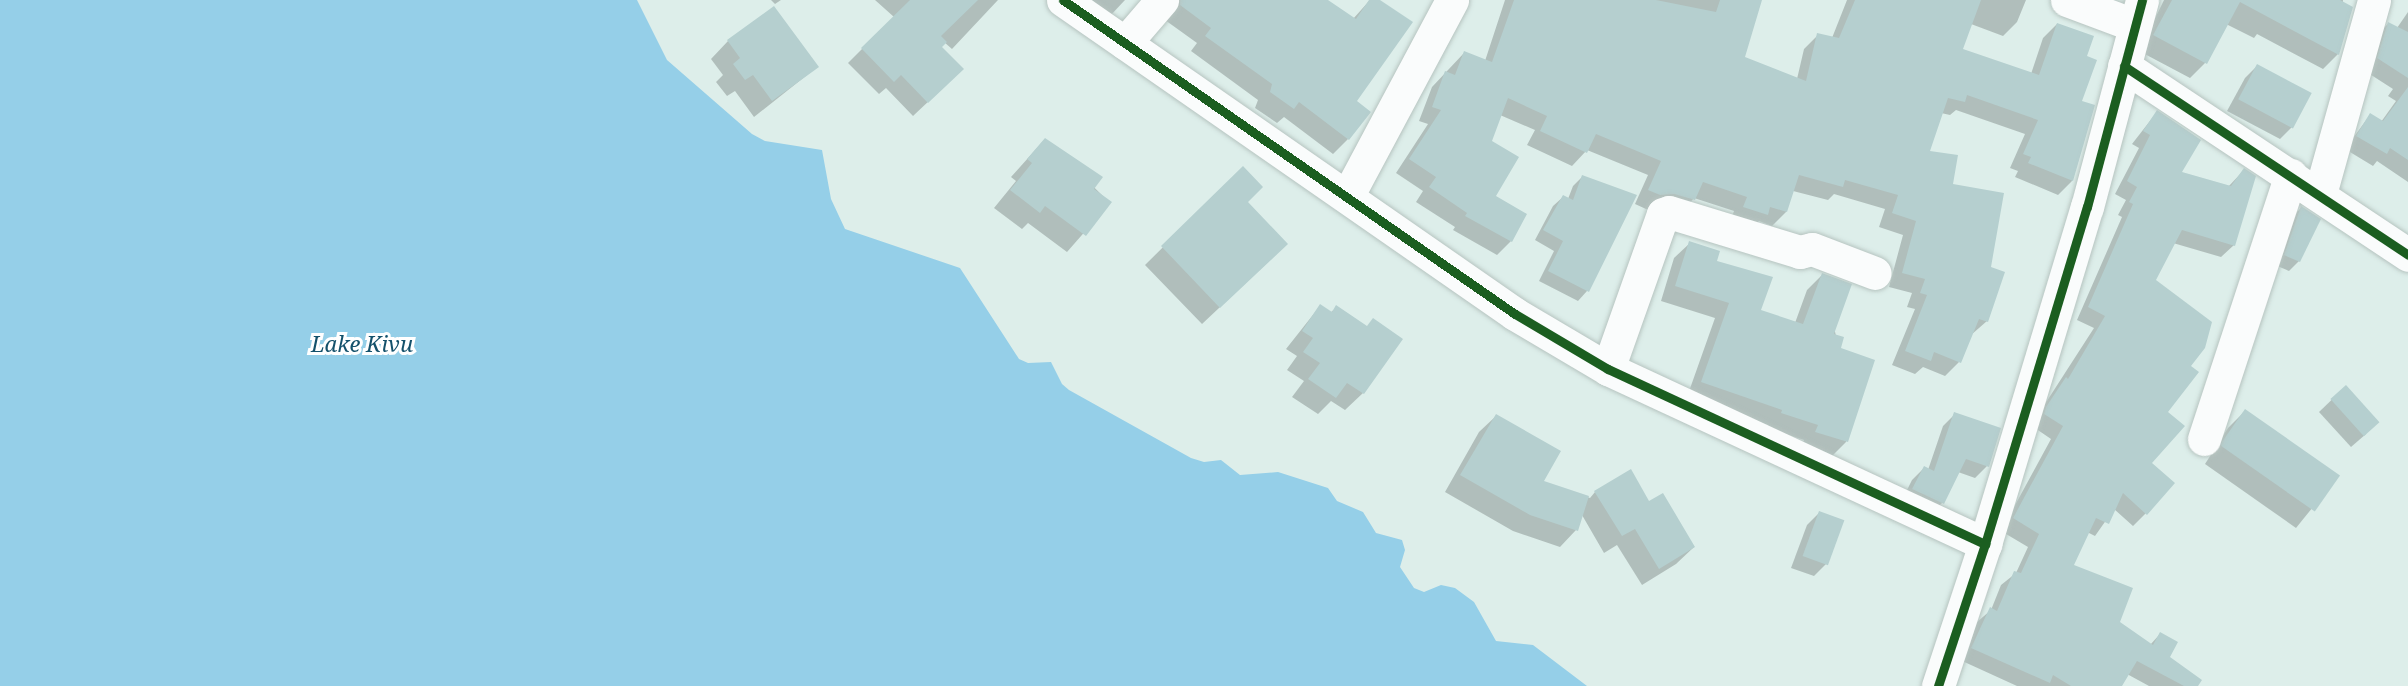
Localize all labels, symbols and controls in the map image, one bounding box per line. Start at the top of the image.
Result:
water label: Lake Kivu [311,331,413,357]

